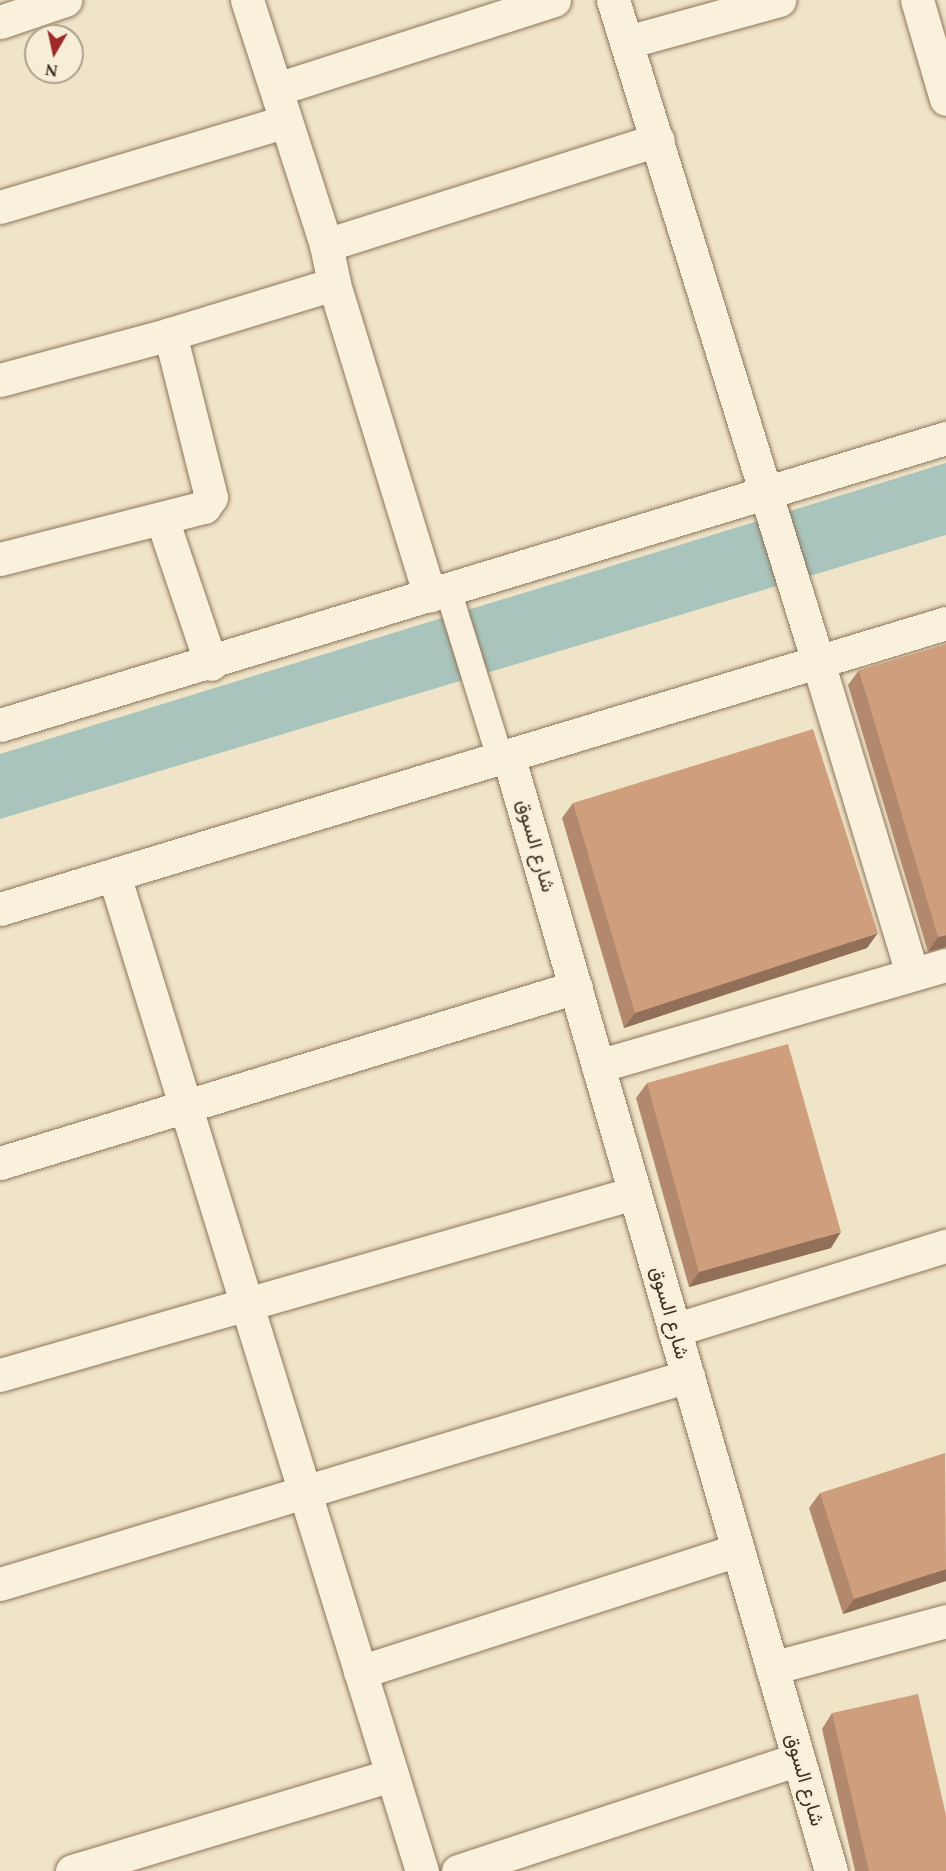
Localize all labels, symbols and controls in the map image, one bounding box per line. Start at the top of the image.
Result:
north arrow [24,24,84,84]
text: N [43,57,60,83]
street label: شارع السوق [510,797,560,895]
street label: شارع السوق [644,1264,694,1362]
street label: شارع السوق [779,1731,829,1829]

